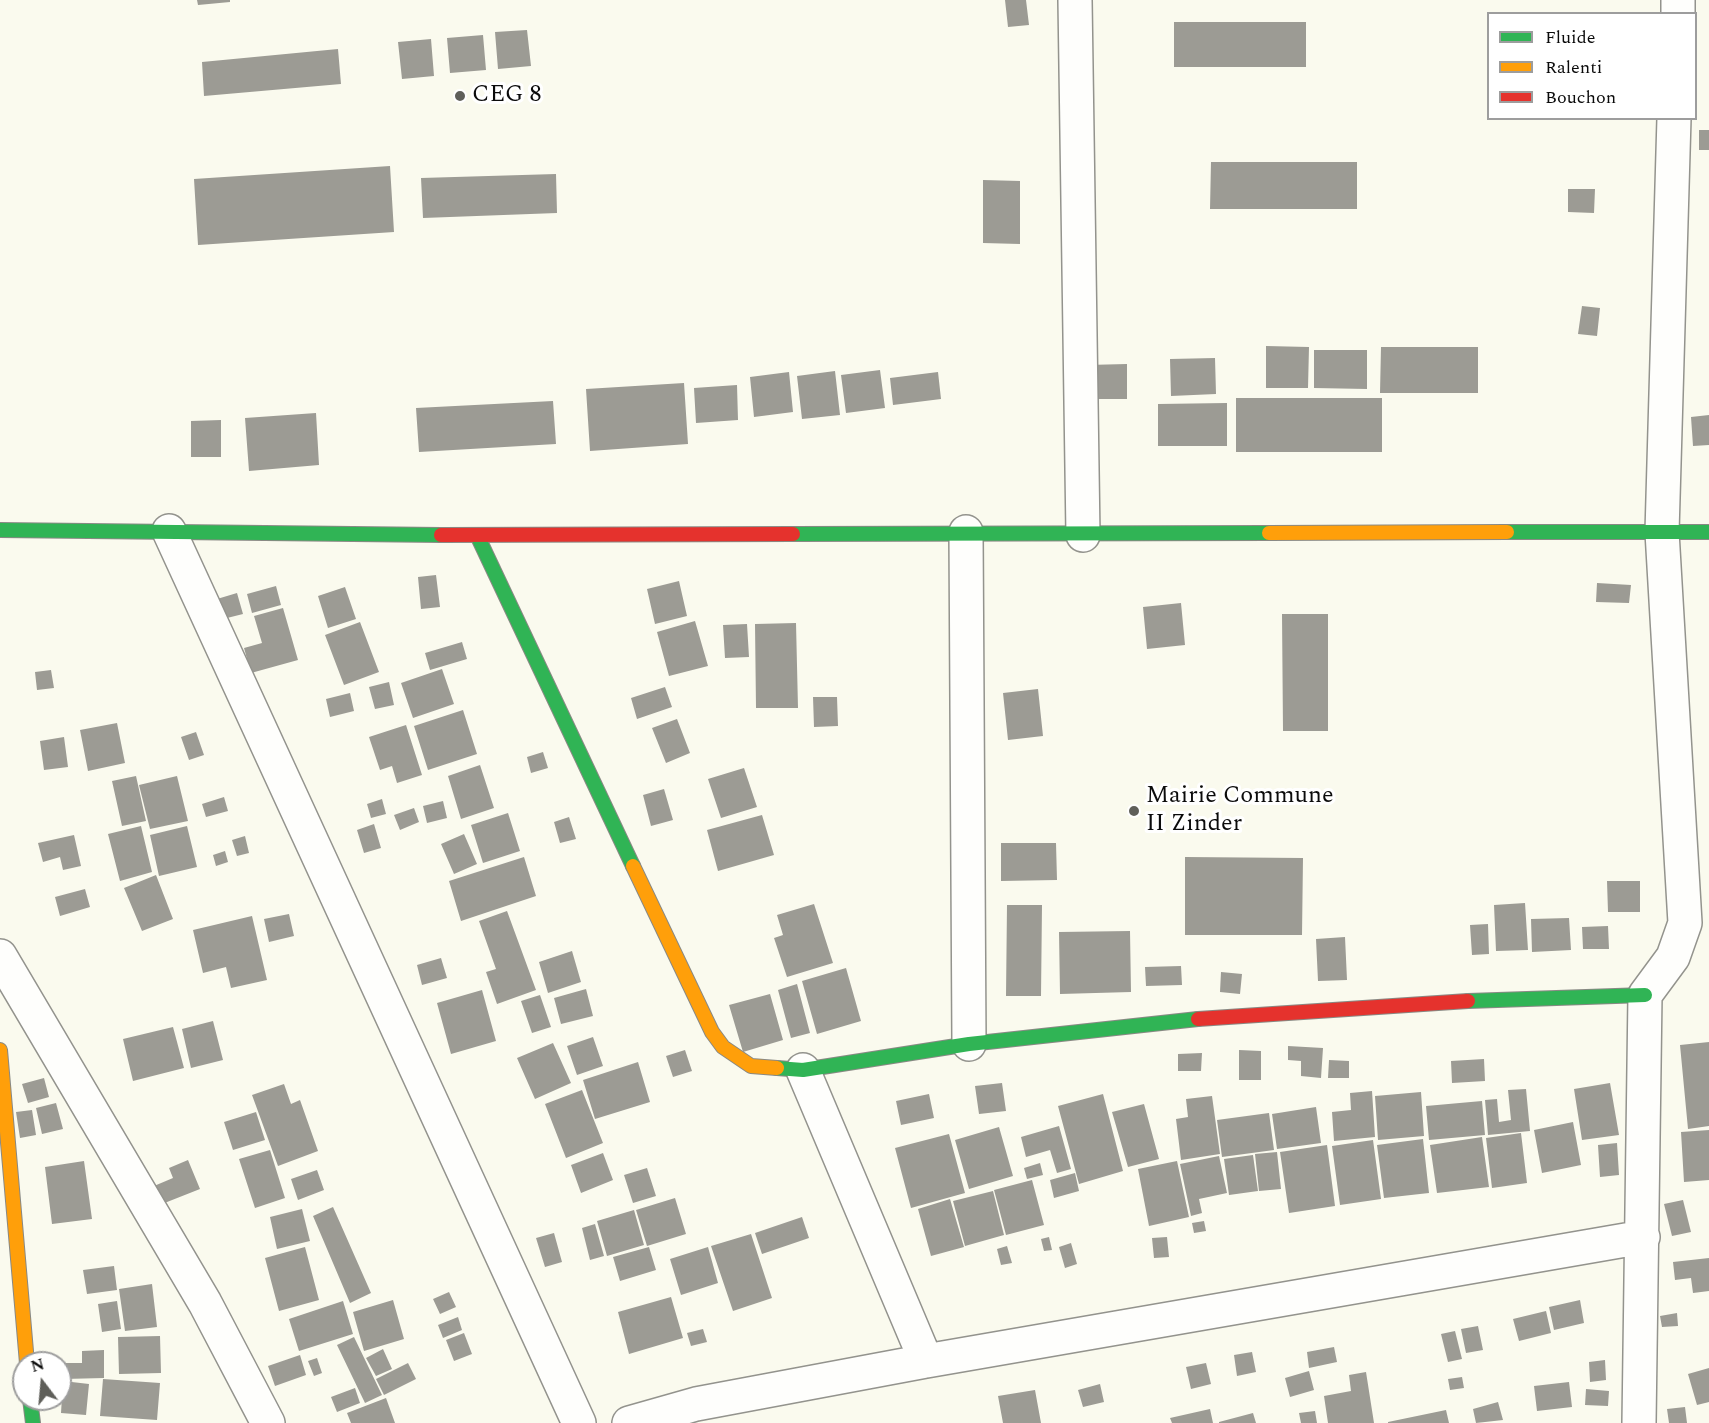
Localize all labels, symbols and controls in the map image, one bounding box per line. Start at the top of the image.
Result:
legend [1487,12,1697,120]
text: Fluide [1545,24,1596,51]
text: Ralenti [1545,54,1602,81]
place label: CEG 8 [472,82,542,110]
text: Bouchon [1545,84,1616,111]
marker: CEG 8 [453,89,467,103]
place label: Mairie Commune II Zinder [1146,783,1334,839]
marker: Mairie Commune II Zinder [1127,804,1141,818]
north arrow [12,1351,72,1411]
text: N [28,1352,47,1379]

